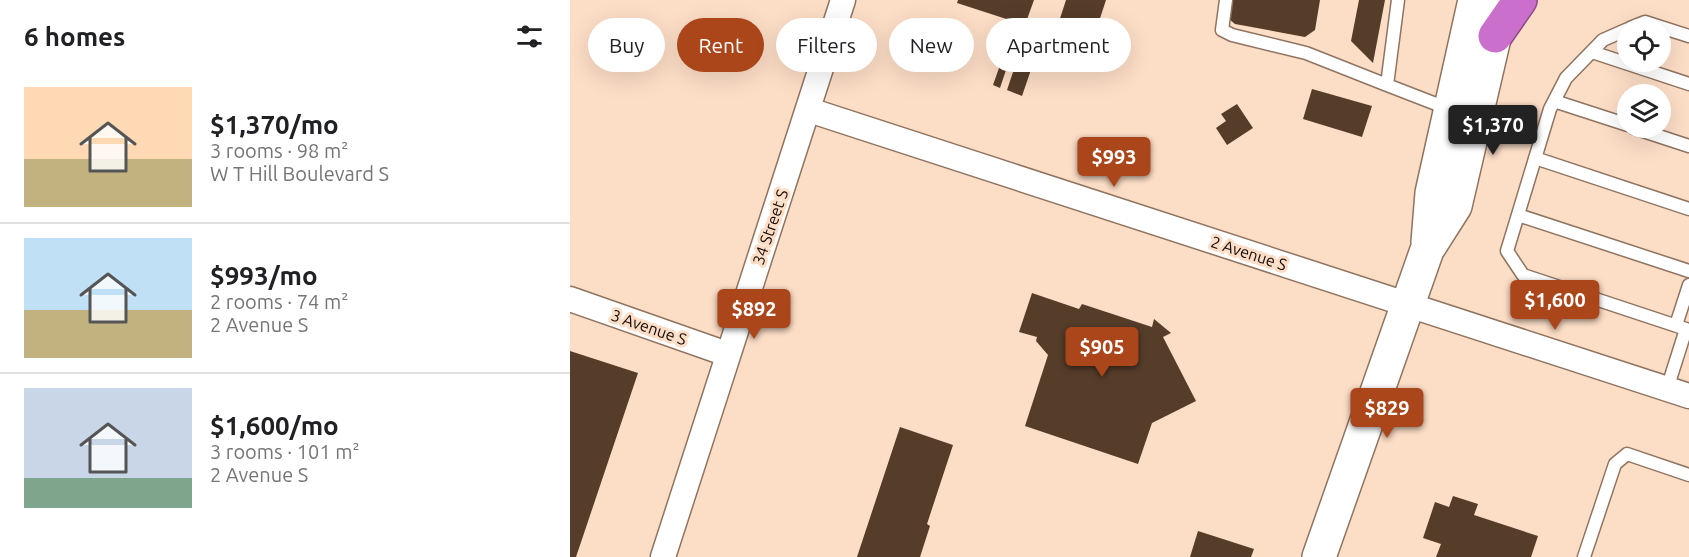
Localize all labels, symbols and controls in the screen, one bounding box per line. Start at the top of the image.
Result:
chip: Buy [588,18,665,72]
chip: Rent [677,18,764,72]
chip: Filters [776,18,877,72]
chip: New [889,18,974,72]
chip: Apartment [986,18,1131,72]
map controls [1617,18,1671,138]
button: locate [1617,18,1671,72]
icon: filters [513,20,546,53]
text: 6 homes [24,22,125,51]
button: layers [1617,84,1671,138]
pin: $1,370 [1444,105,1542,156]
text: $1,370/mo [210,110,339,139]
icon: home [72,111,144,183]
text: $1,370 [1462,113,1524,136]
pin: $993 [1078,137,1150,188]
text: 3 rooms · 98 m² [210,139,348,162]
text: $993 [1091,145,1137,168]
text: W T Hill Boulevard S [210,162,389,185]
street label: 34 Street S [749,187,791,267]
street label: 2 Avenue S [1209,232,1289,274]
text: $993/mo [210,261,318,290]
icon: home [72,262,144,334]
pin: $1,600 [1506,280,1604,331]
text: $1,600 [1524,288,1586,311]
pin: $892 [718,289,790,340]
text: 2 rooms · 74 m² [210,290,348,313]
text: $892 [731,297,777,320]
street label: 3 Avenue S [609,306,689,348]
text: 2 Avenue S [210,313,308,336]
pin: $905 [1066,327,1138,378]
text: $905 [1079,335,1125,358]
pin: $829 [1351,388,1423,439]
text: $829 [1364,396,1410,419]
text: $1,600/mo [210,411,339,440]
icon: home [72,412,144,484]
text: 3 rooms · 101 m² [210,440,360,463]
text: 2 Avenue S [210,463,308,486]

